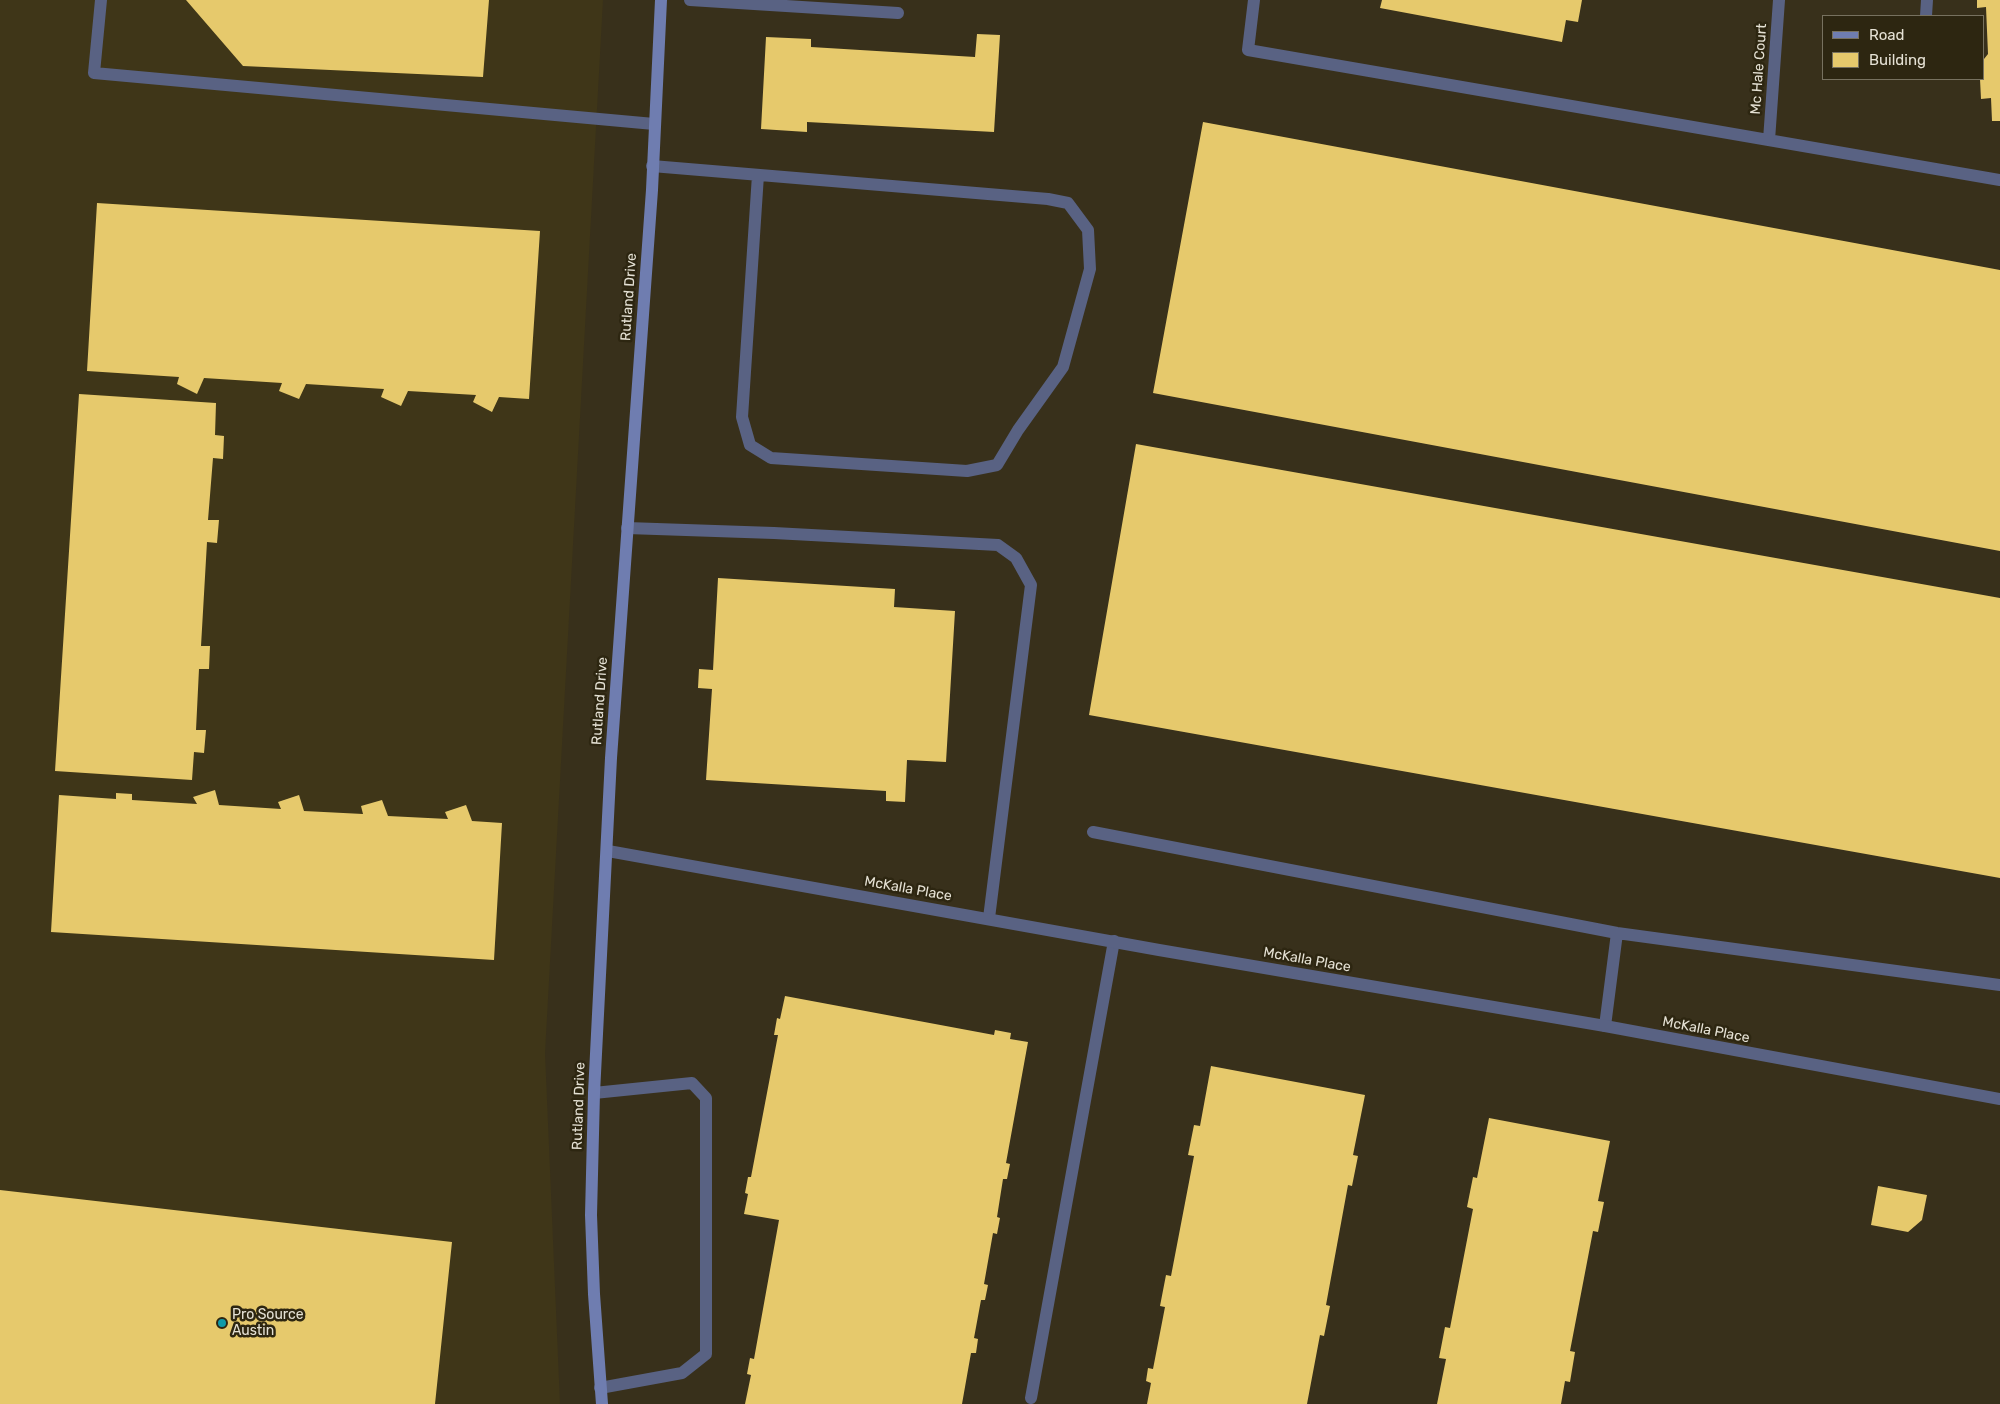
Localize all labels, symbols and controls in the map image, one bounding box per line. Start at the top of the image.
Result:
legend [1822,15,1985,80]
street label: Mc Hale Court [1747,23,1771,115]
text: Road [1869,26,1905,44]
text: Building [1869,51,1926,69]
street label: Rutland Drive [618,252,640,342]
street label: Rutland Drive [589,656,611,746]
street label: McKalla Place [863,873,953,905]
street label: McKalla Place [1262,944,1352,976]
street label: McKalla Place [1661,1013,1751,1047]
street label: Rutland Drive [569,1062,589,1150]
place label: Pro Source Austin [232,1307,304,1340]
marker: Pro Source Austin [216,1317,228,1329]

